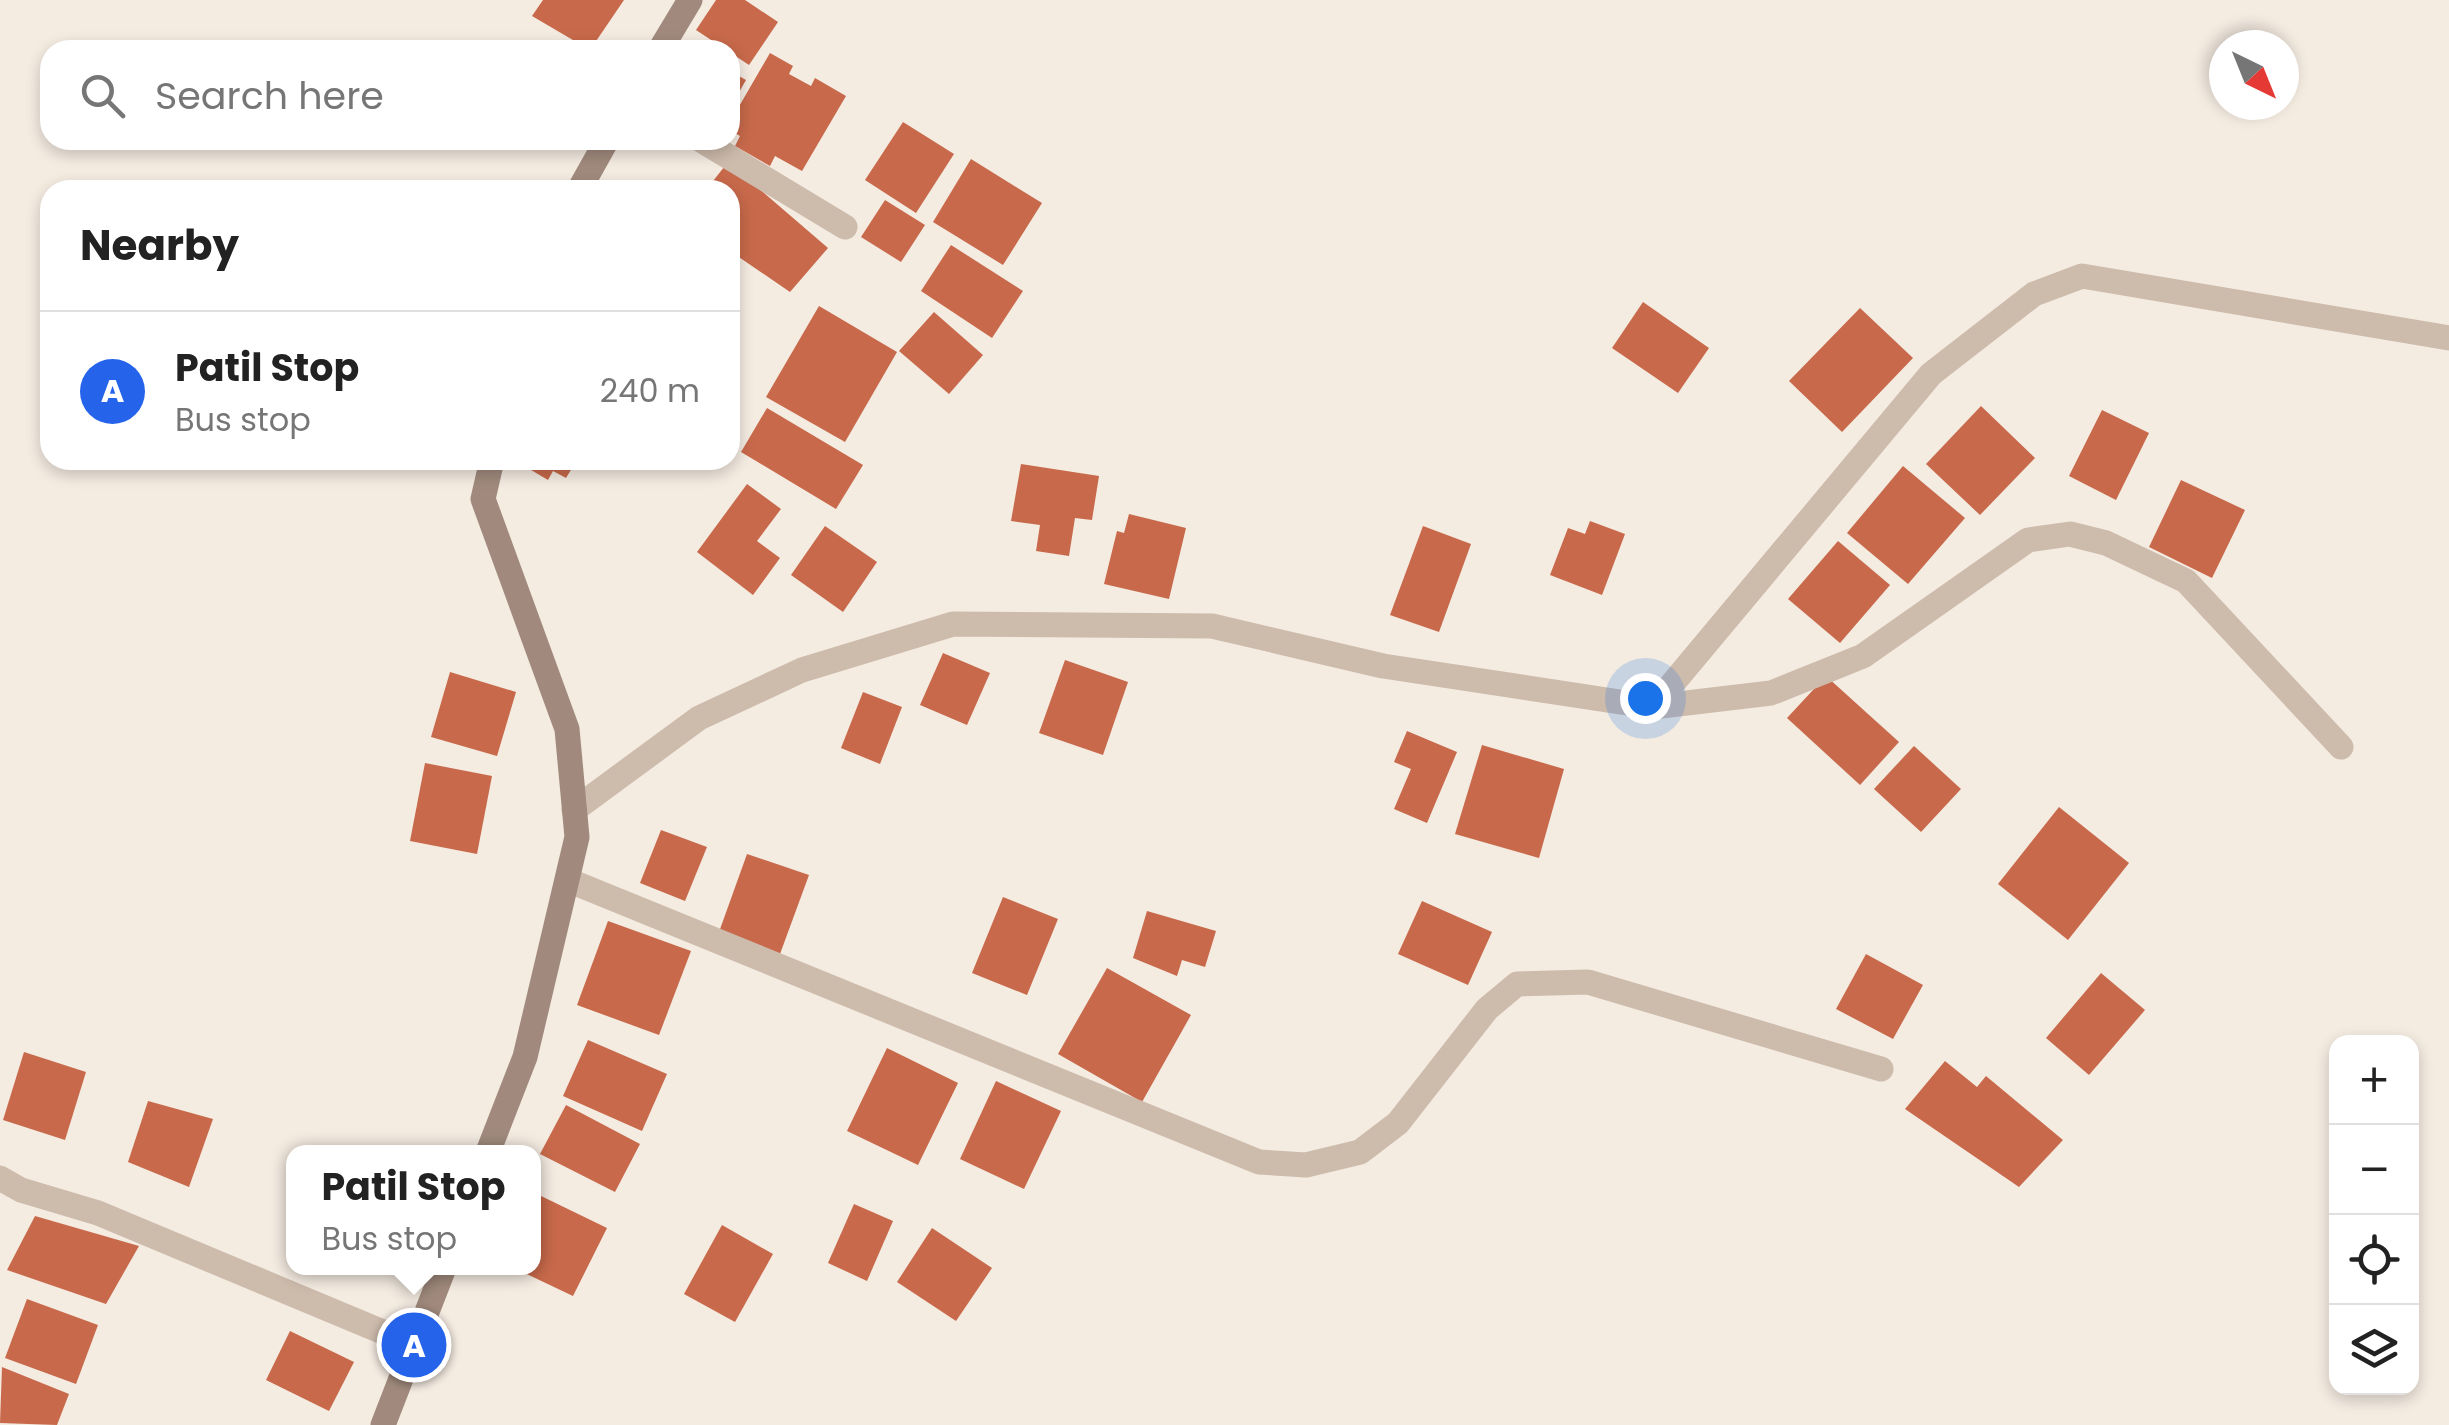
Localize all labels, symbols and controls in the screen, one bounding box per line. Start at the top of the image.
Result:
north arrow [2209,30,2299,120]
search box [40,40,740,150]
icon: search [75,68,130,123]
text: Search here [155,69,384,122]
text: Nearby [80,216,239,275]
text: Patil Stop [175,341,359,394]
text: A [101,368,124,413]
text: 240 m [600,368,700,413]
text: Bus stop [175,397,311,442]
your location [1620,673,1671,724]
map controls [2329,1035,2419,1395]
button: + [2329,1035,2419,1125]
button: − [2329,1125,2419,1215]
popup [286,1145,541,1275]
text: Patil Stop [321,1160,506,1213]
button: locate [2329,1215,2419,1305]
text: Bus stop [321,1216,457,1261]
button: layers [2329,1305,2419,1395]
pin: A [382,1308,446,1382]

